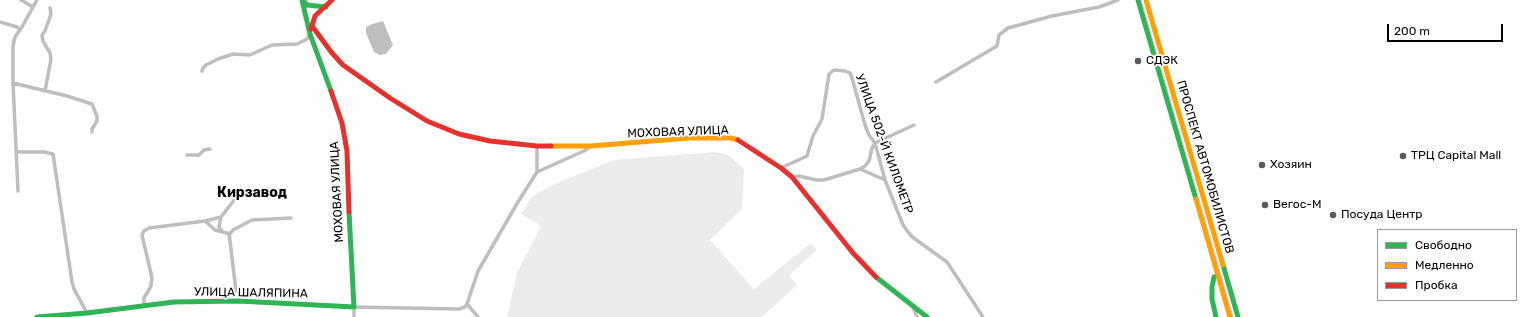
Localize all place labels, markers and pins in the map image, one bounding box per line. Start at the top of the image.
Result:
place label: СДЭК [1146,54,1178,68]
marker: СДЭК [1133,56,1143,66]
place label: ТРЦ Capital Mall [1411,149,1501,163]
marker: ТРЦ Capital Mall [1398,151,1408,161]
place label: Хозяин [1270,158,1312,172]
marker: Хозяин [1257,160,1267,170]
place label: Вегос-М [1273,198,1322,212]
marker: Вегос-М [1260,200,1270,210]
place label: Посуда Центр [1341,208,1423,222]
marker: Посуда Центр [1328,210,1338,220]

